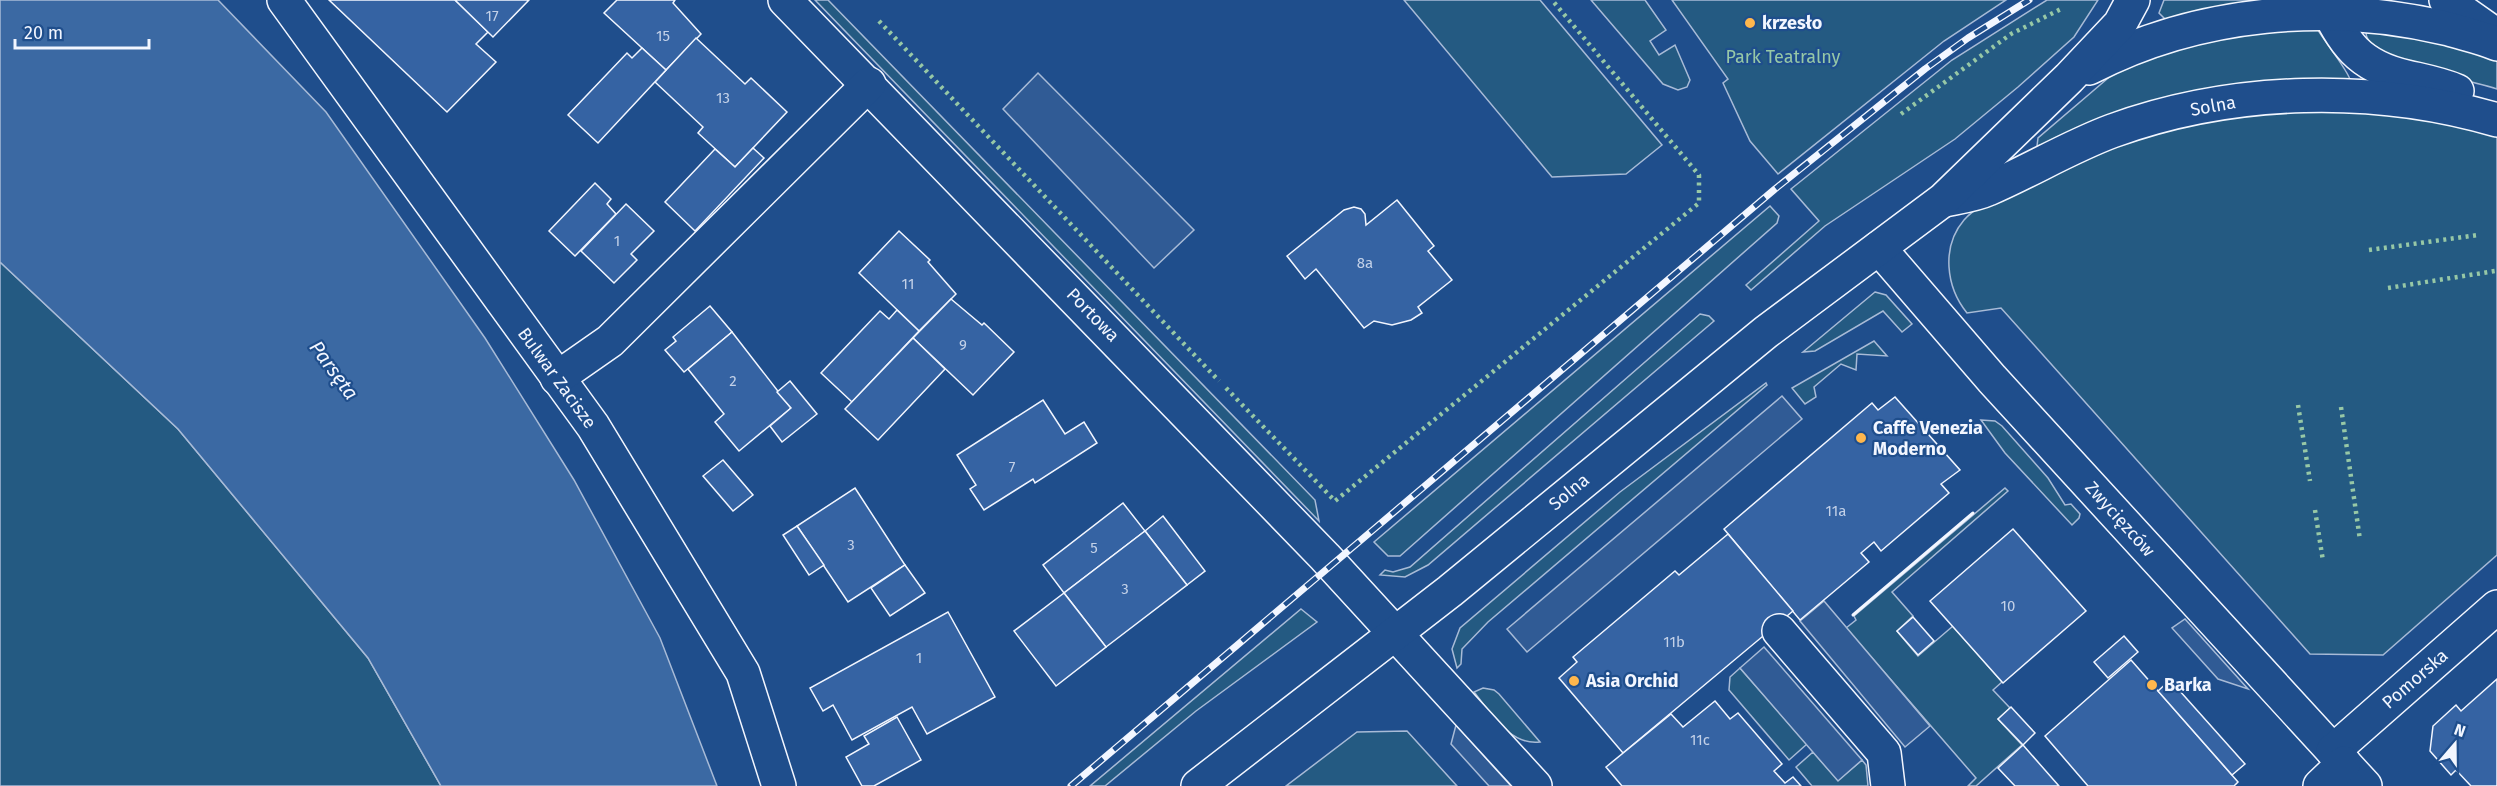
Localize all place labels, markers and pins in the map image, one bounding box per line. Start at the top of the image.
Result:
place label: krzesło [1762,12,1822,34]
marker: krzesło [1743,16,1757,30]
place label: Caffe Venezia Moderno [1873,417,1983,460]
marker: Caffe Venezia Moderno [1854,431,1868,445]
place label: Asia Orchid [1585,670,1679,692]
marker: Asia Orchid [1567,674,1581,688]
place label: Barka [2164,674,2212,696]
marker: Barka [2145,678,2159,692]

